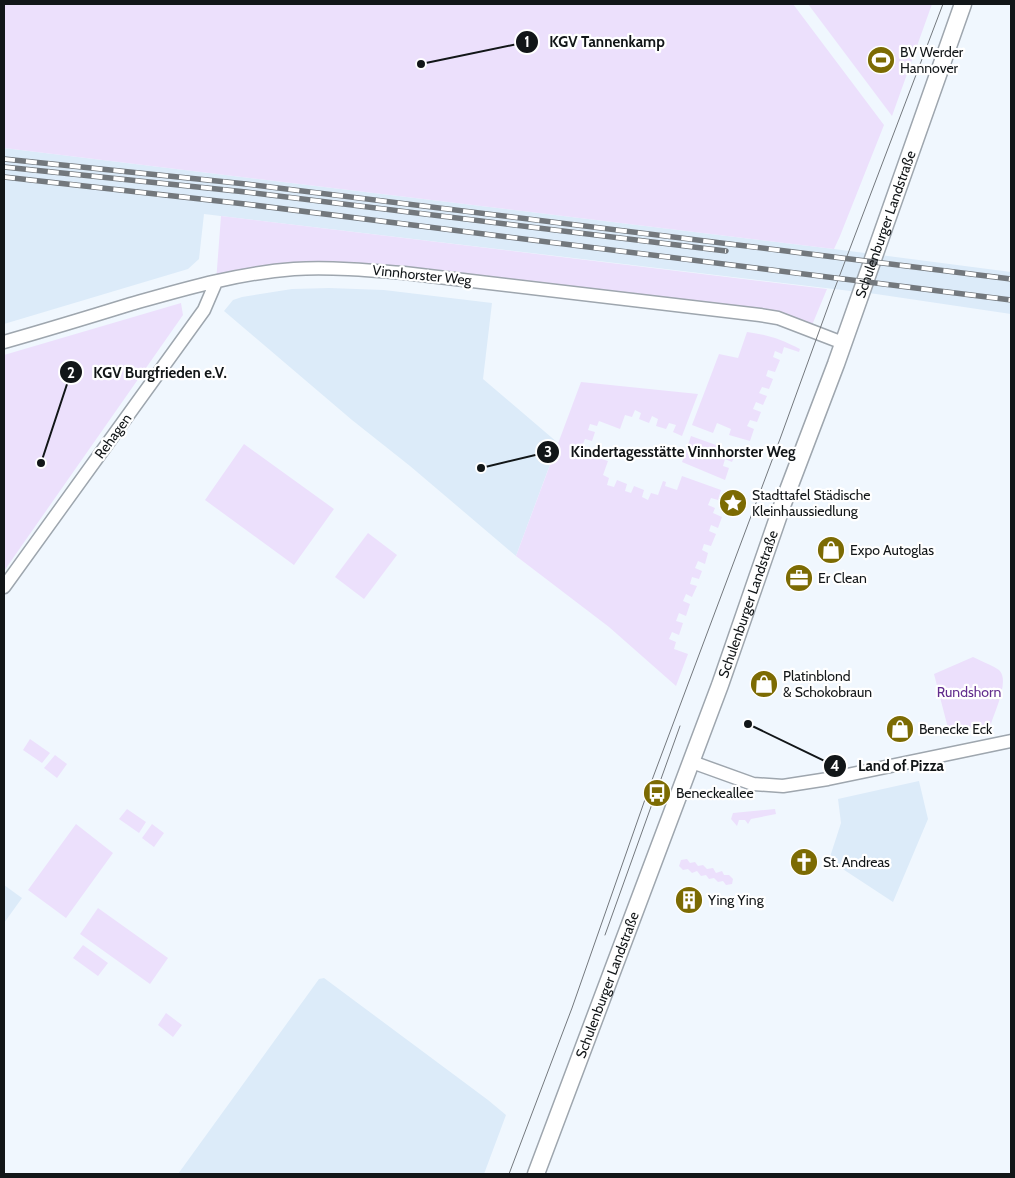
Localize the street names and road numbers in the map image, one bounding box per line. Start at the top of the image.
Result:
street label: Schulenburger Landstraße [851,148,920,300]
street label: Vinnhorster Weg [372,261,473,289]
street label: Rehagen [91,410,136,462]
street label: Schulenburger Landstraße [714,528,782,680]
street label: Schulenburger Landstraße [571,909,643,1061]

